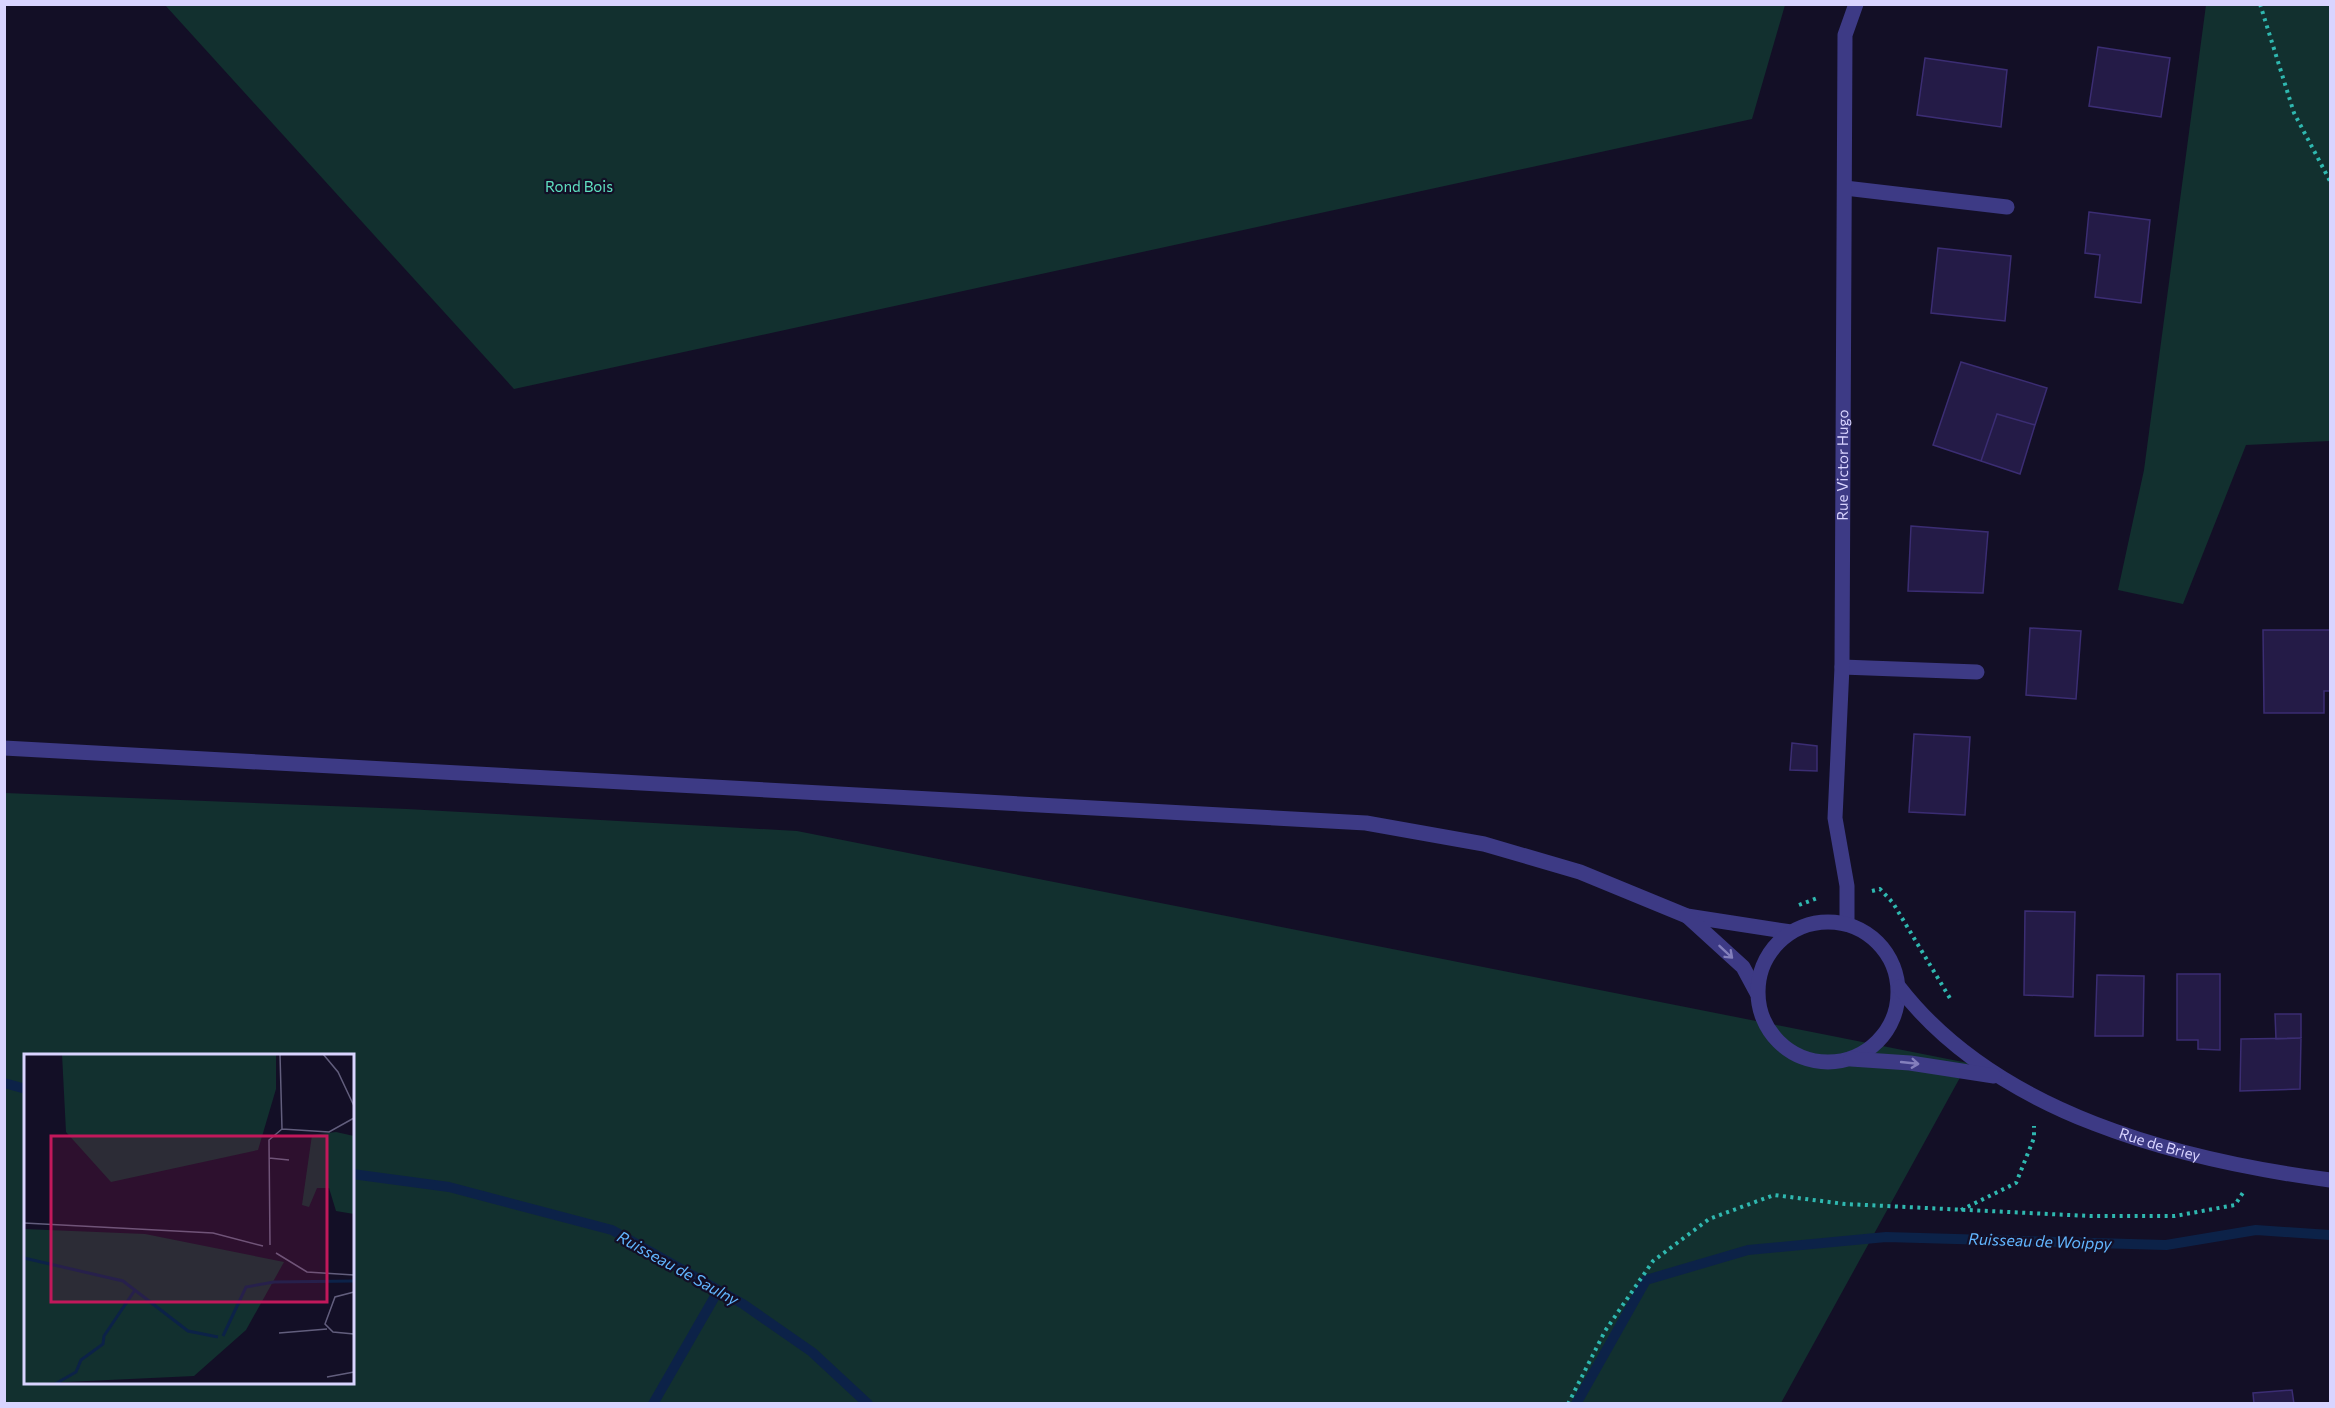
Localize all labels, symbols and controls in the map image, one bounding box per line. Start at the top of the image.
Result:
park label: Rond Bois [545,177,613,195]
street label: Rue Victor Hugo [1833,410,1851,521]
one-way arrow [1718,945,1733,959]
inset map [24,1054,354,1384]
one-way arrow [1899,1058,1919,1069]
street label: Rue de Briey [2117,1123,2203,1164]
water label: Ruisseau de Saulny [614,1226,743,1309]
water label: Ruisseau de Woippy [1968,1229,2113,1253]

